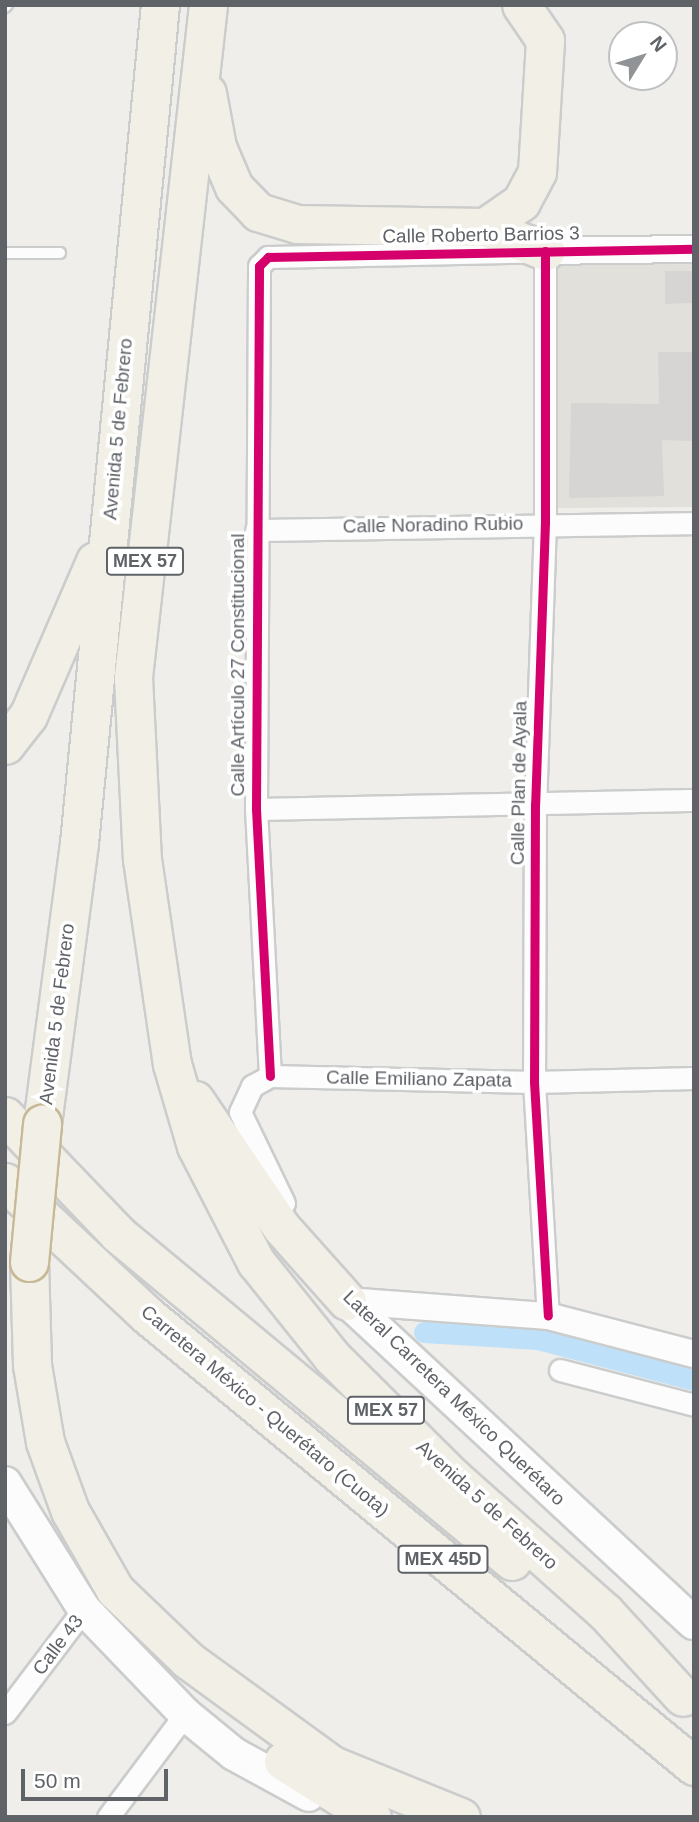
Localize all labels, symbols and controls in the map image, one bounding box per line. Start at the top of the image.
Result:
north arrow [608,21,678,91]
text: N [646,32,671,56]
street label: Calle Roberto Barrios 3 [382,222,580,248]
street label: Avenida 5 de Febrero [99,337,137,521]
street label: Calle Noradino Rubio [343,512,523,538]
street label: Calle Artículo 27 Constitucional [227,533,249,797]
road number: MEX 57 [105,546,185,576]
street label: Calle Plan de Ayala [506,700,532,866]
street label: Avenida 5 de Febrero [35,922,79,1106]
street label: Calle Emiliano Zapata [326,1066,512,1092]
street label: Lateral Carretera México Querétaro [338,1286,570,1510]
street label: Carretera México - Querétaro (Cuota) [136,1300,394,1522]
road number: MEX 57 [346,1395,426,1424]
street label: Avenida 5 de Febrero [412,1436,562,1574]
road number: MEX 45D [396,1544,490,1574]
street label: Calle 43 [28,1610,88,1680]
scale bar [24,1756,172,1800]
text: 50 m [34,1769,81,1792]

